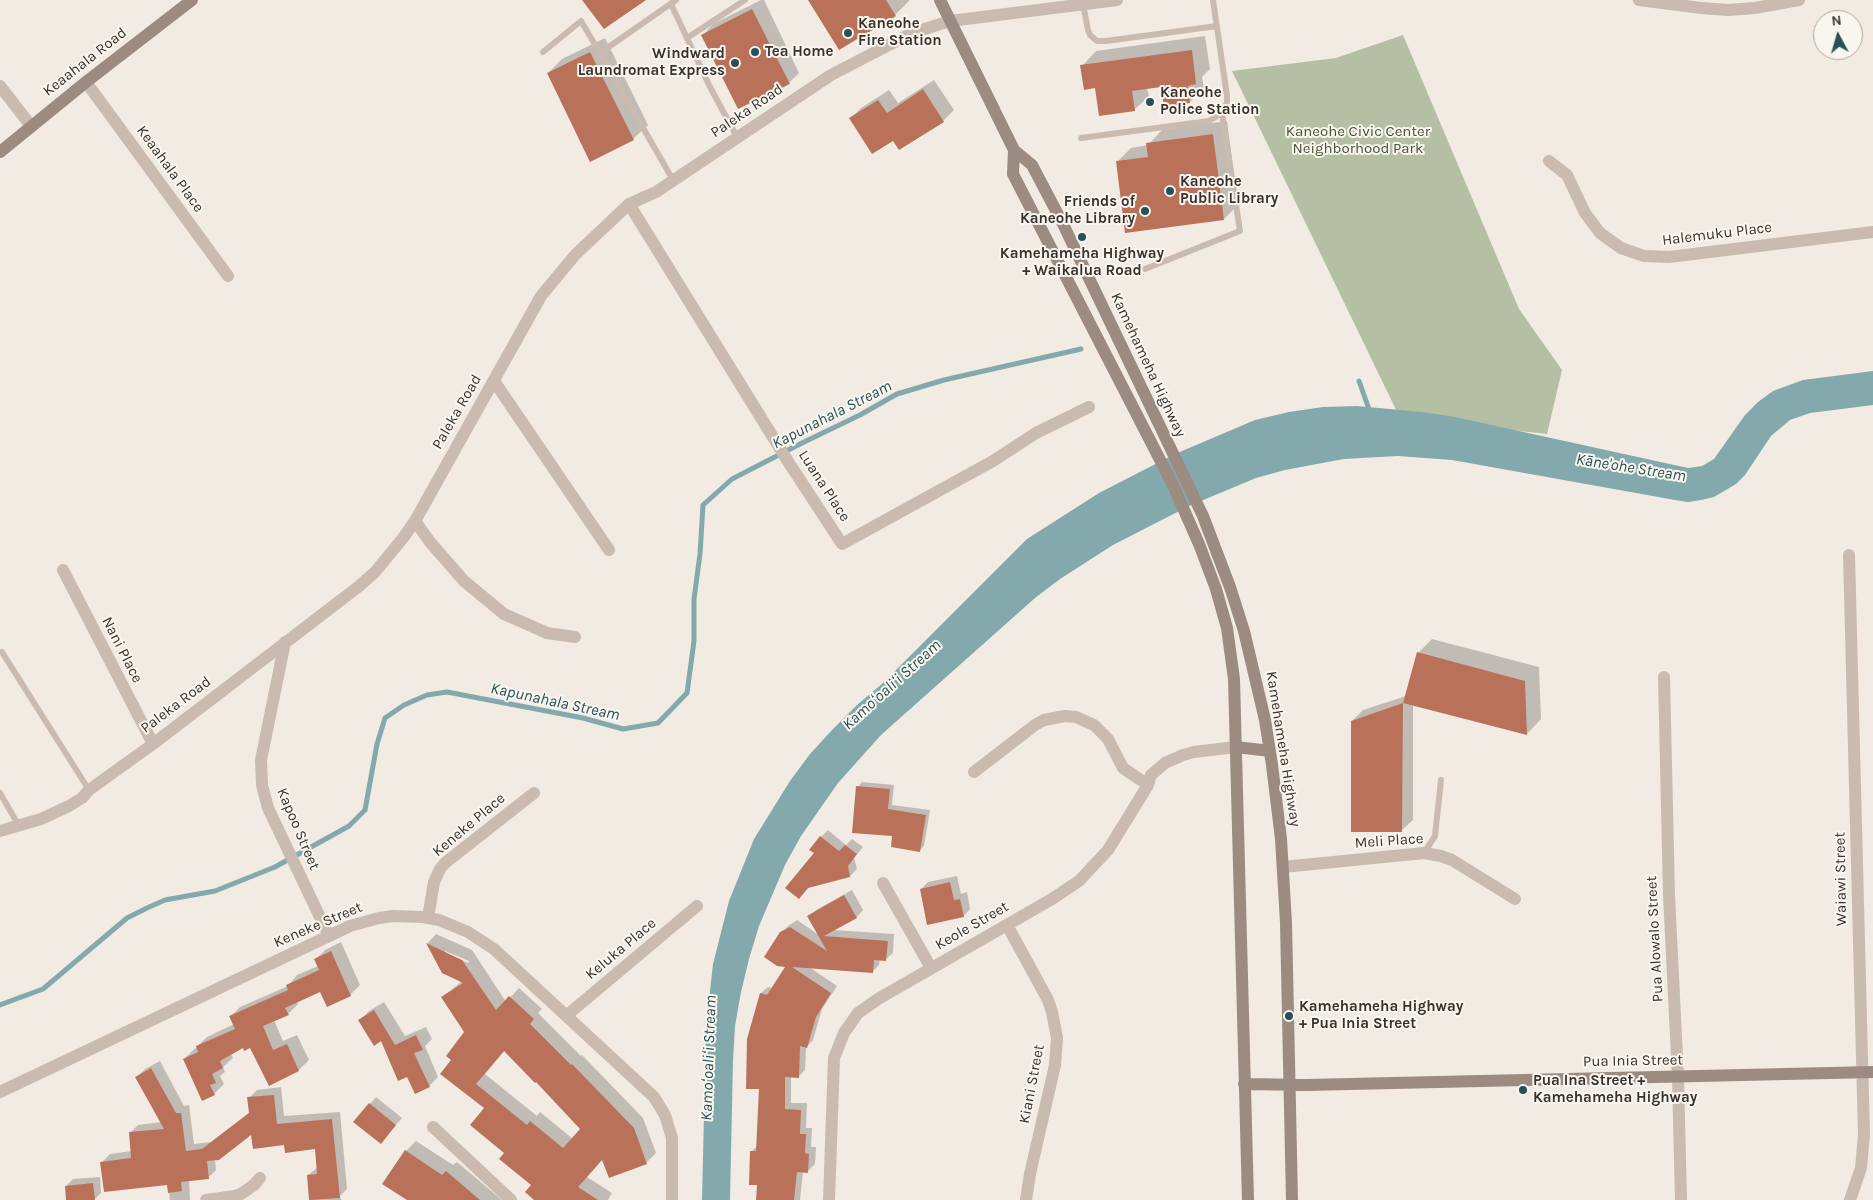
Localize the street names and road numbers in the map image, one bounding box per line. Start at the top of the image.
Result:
street label: Keaahala Road [40,24,130,100]
street label: Paleka Road [707,80,787,142]
street label: Keaahala Place [132,122,208,216]
street label: Halemuku Place [1661,218,1773,250]
street label: Kamehameha Highway [1107,290,1189,440]
street label: Paleka Road [428,371,486,453]
street label: Luana Place [794,447,854,525]
street label: Nani Place [98,614,146,686]
street label: Kamehameha Highway [1262,670,1304,828]
street label: Paleka Road [137,673,215,737]
street label: Kapoo Street [273,785,323,873]
street label: Keneke Place [429,789,509,861]
street label: Meli Place [1354,830,1424,852]
street label: Waiawi Street [1831,832,1851,926]
street label: Pua Alowalo Street [1643,875,1667,1003]
street label: Keneke Street [271,898,365,952]
street label: Keole Street [932,898,1012,954]
street label: Keluka Place [582,914,660,984]
street label: Kiani Street [1016,1043,1048,1125]
street label: Pua Inia Street [1583,1051,1683,1071]

